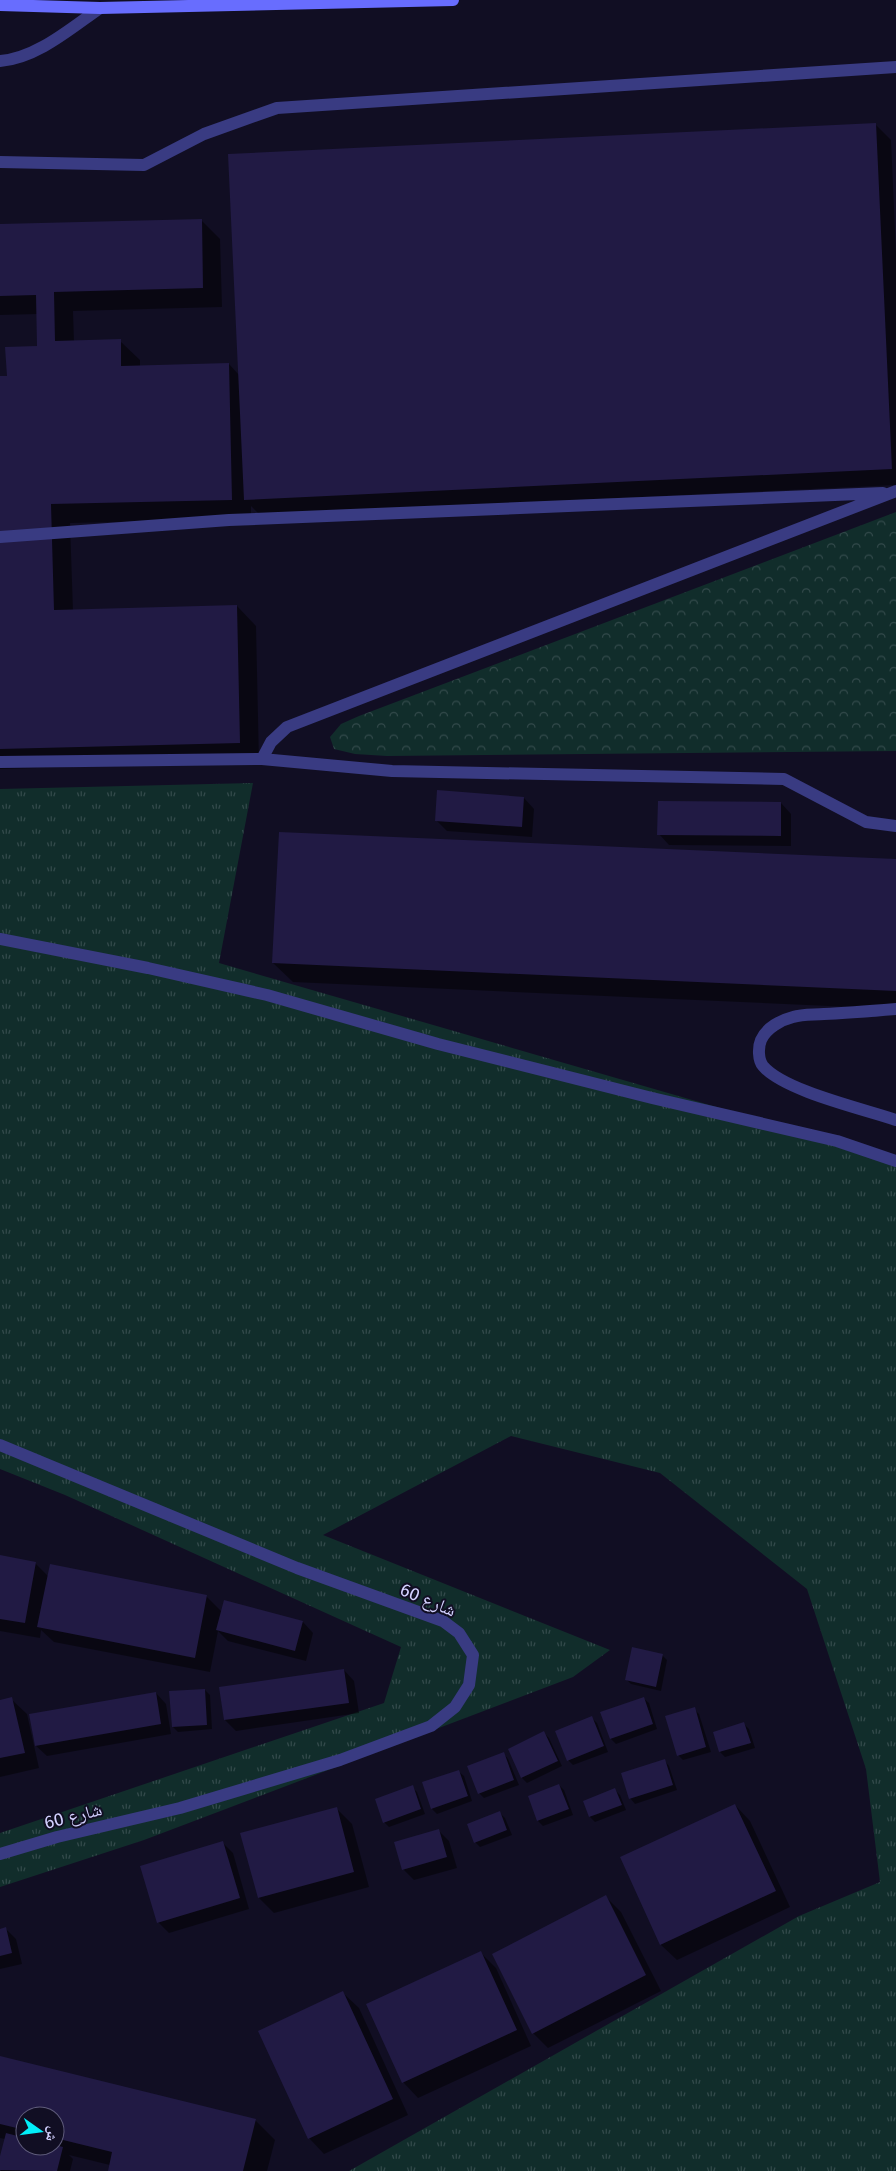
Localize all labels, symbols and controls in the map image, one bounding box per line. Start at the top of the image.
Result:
street label: شارع 60 [397,1578,459,1622]
street label: شارع 60 [42,1798,104,1834]
north arrow [15,2106,65,2156]
text: ش [42,2125,62,2143]

